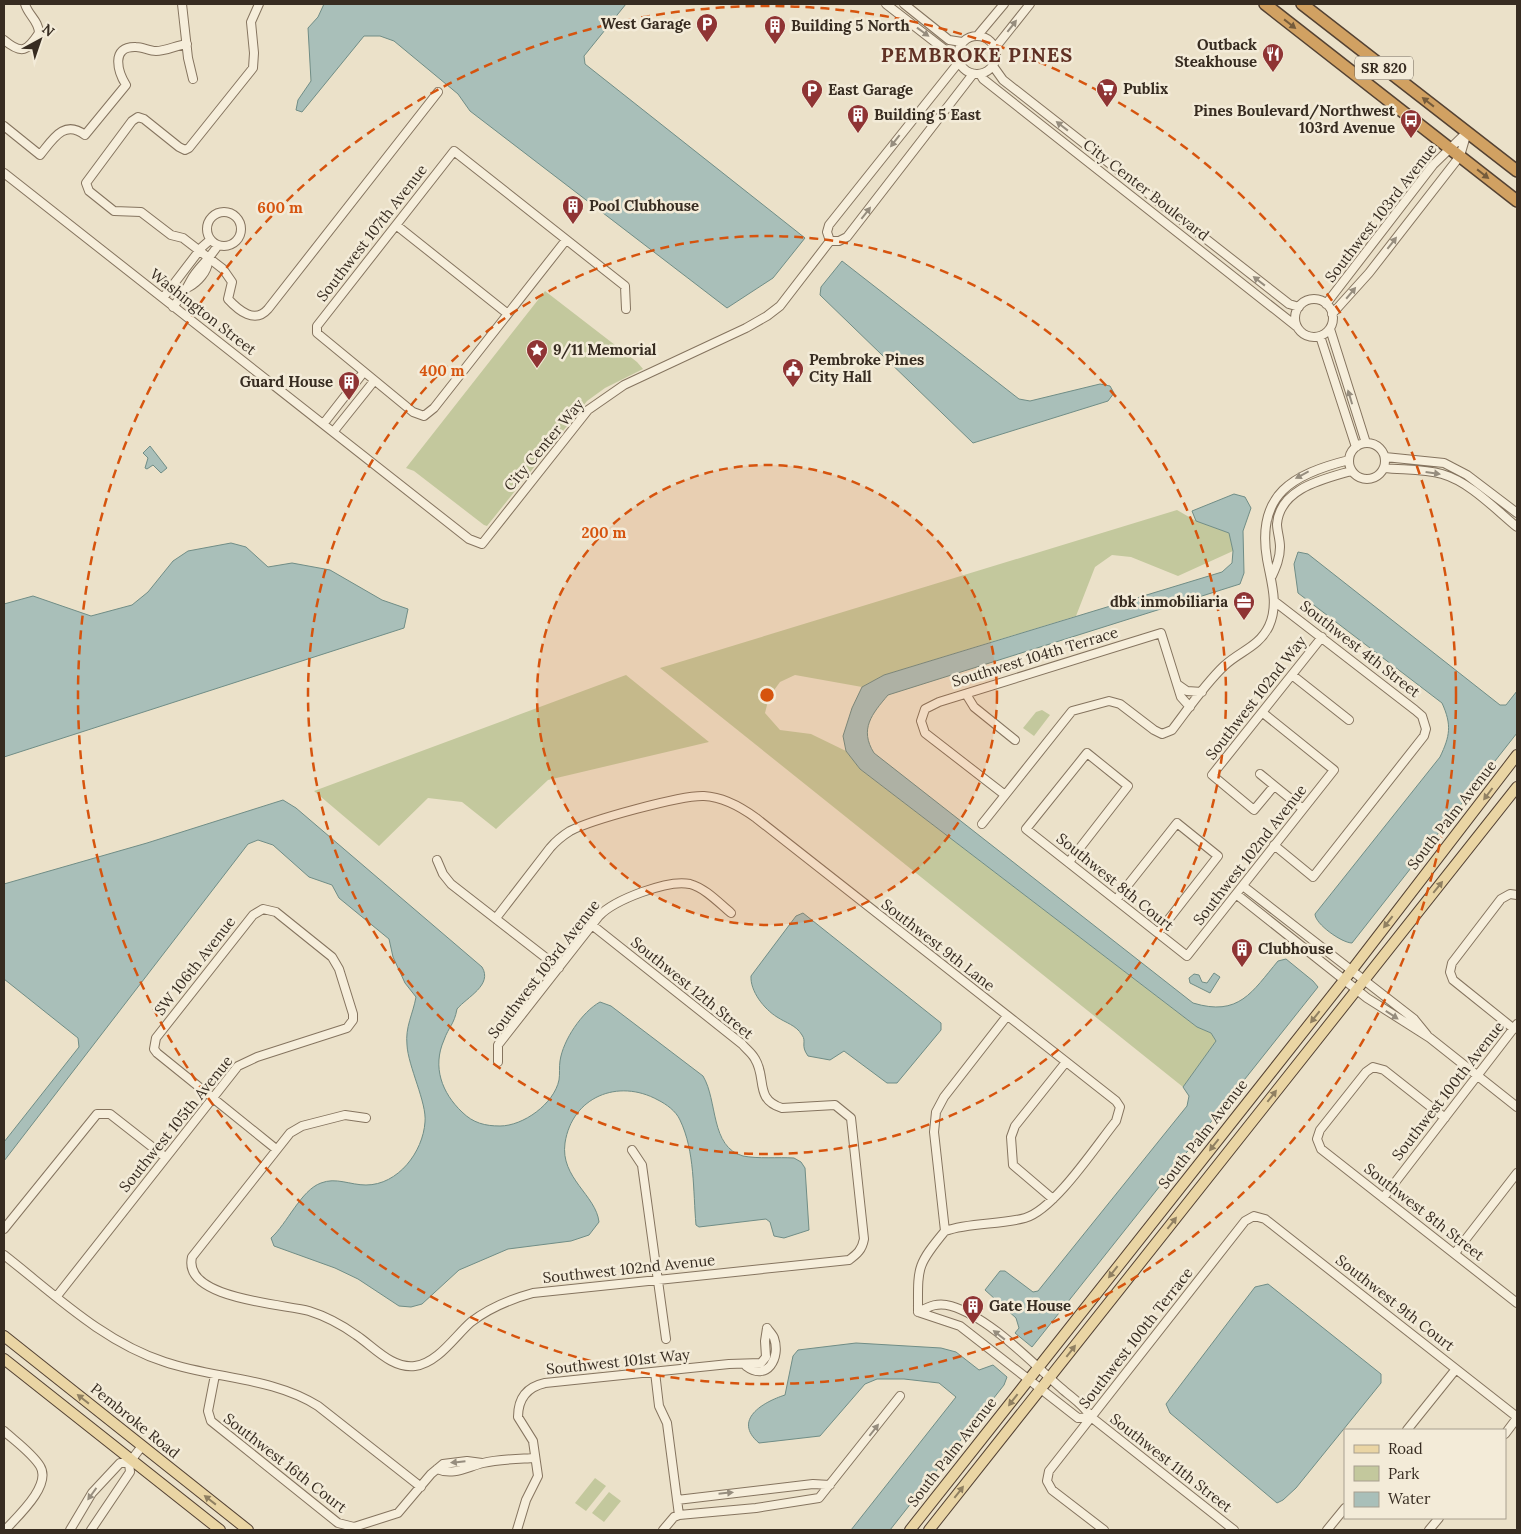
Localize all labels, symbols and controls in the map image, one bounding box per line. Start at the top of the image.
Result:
parking icon: West Garage [695,12,719,43]
place label: West Garage [601,14,691,33]
building icon: Building 5 North [763,14,787,45]
north arrow [15,15,65,65]
place label: Building 5 North [791,16,911,35]
one-way arrow [1284,18,1297,29]
text: N [38,20,58,41]
one-way arrow [1007,20,1018,33]
one-way arrow [916,26,929,37]
place label: Outback Steakhouse [1175,35,1257,71]
district label: PEMBROKE PINES [881,42,1073,67]
restaurant icon: Outback Steakhouse [1261,42,1285,73]
road number: SR 820 [1355,56,1413,80]
supermarket icon: Publix [1095,77,1119,108]
parking icon: East Garage [800,78,824,109]
place label: Publix [1123,79,1168,98]
place label: East Garage [828,80,913,99]
one-way arrow [1422,96,1435,107]
place label: Pines Boulevard/Northwest 103rd Avenue [1193,101,1396,137]
building icon: Building 5 East [846,103,870,134]
place label: Building 5 East [874,105,982,124]
bus stop icon: Pines Boulevard/Northwest 103rd Avenue [1399,108,1423,139]
one-way arrow [1056,121,1069,132]
one-way arrow [890,134,900,148]
street label: City Center Boulevard [1080,135,1213,245]
street label: Southwest 103rd Avenue [1320,139,1441,286]
street label: Southwest 107th Avenue [312,160,431,305]
one-way arrow [1476,169,1490,179]
building icon: Pool Clubhouse [561,194,585,225]
place label: Pool Clubhouse [589,196,699,215]
text: 600 m [257,198,303,217]
one-way arrow [861,206,871,220]
one-way arrow [1387,237,1398,250]
street label: Washington Street [146,264,260,359]
one-way arrow [1252,275,1265,286]
one-way arrow [1345,287,1356,300]
place icon: 9/11 Memorial [525,338,549,369]
place label: 9/11 Memorial [553,340,657,360]
place label: Pembroke Pines City Hall [809,350,924,386]
public building icon: Pembroke Pines City Hall [781,357,805,388]
text: 400 m [419,361,465,380]
building icon: Guard House [337,370,361,401]
place label: Guard House [240,372,333,391]
one-way arrow [1346,389,1354,404]
street label: City Center Way [500,395,588,495]
one-way arrow [1425,469,1441,477]
one-way arrow [1295,471,1310,479]
text: 200 m [582,523,627,542]
office icon: dbk inmobiliaria [1232,590,1256,621]
place label: dbk inmobiliaria [1110,592,1228,611]
street label: Southwest 4th Street [1297,596,1424,701]
street label: Southwest 104th Terrace [949,622,1120,691]
street label: Southwest 102nd Way [1201,632,1310,764]
centre of rings [758,686,776,704]
street label: South Palm Avenue [1403,756,1500,873]
street label: Southwest 102nd Avenue [1189,781,1310,929]
one-way arrow [1482,787,1493,800]
street label: Southwest 8th Court [1053,828,1178,935]
one-way arrow [1433,881,1444,894]
street label: Southwest 9th Lane [878,894,999,995]
street label: Southwest 103rd Avenue [483,895,604,1042]
street label: SW 106th Avenue [150,912,239,1019]
one-way arrow [1383,916,1394,929]
street label: Southwest 12th Street [627,932,758,1043]
building icon: Clubhouse [1230,937,1254,968]
place label: Clubhouse [1258,939,1333,958]
one-way arrow [1309,1010,1320,1023]
one-way arrow [1385,1010,1398,1020]
street label: Southwest 100th Avenue [1387,1017,1508,1164]
street label: Southwest 105th Avenue [115,1052,237,1196]
street label: South Palm Avenue [1154,1075,1251,1192]
one-way arrow [1267,1089,1277,1102]
one-way arrow [1209,1138,1219,1152]
street label: Southwest 8th Street [1360,1159,1488,1265]
one-way arrow [1166,1217,1177,1230]
street label: Southwest 102nd Avenue [542,1250,716,1287]
street label: Southwest 9th Court [1332,1250,1459,1355]
street label: Southwest 100th Terrace [1075,1263,1197,1412]
one-way arrow [1108,1265,1119,1278]
building icon: Gate House [961,1294,985,1325]
place label: Gate House [989,1296,1071,1315]
one-way arrow [993,1330,1006,1341]
street label: Southwest 101st Way [545,1345,691,1378]
one-way arrow [1066,1345,1077,1358]
street label: Pembroke Road [87,1379,184,1462]
one-way arrow [77,1393,90,1404]
street label: South Palm Avenue [903,1393,1000,1510]
one-way arrow [1007,1393,1018,1406]
street label: Southwest 16th Court [220,1409,351,1517]
street label: Southwest 11th Street [1106,1409,1236,1516]
one-way arrow [868,1424,879,1437]
legend [1344,1429,1506,1519]
text: Road [1388,1439,1423,1458]
one-way arrow [450,1458,466,1466]
text: Park [1388,1464,1419,1483]
one-way arrow [954,1486,965,1499]
one-way arrow [87,1488,97,1501]
one-way arrow [718,1489,734,1497]
text: Water [1388,1489,1431,1508]
one-way arrow [203,1495,216,1506]

